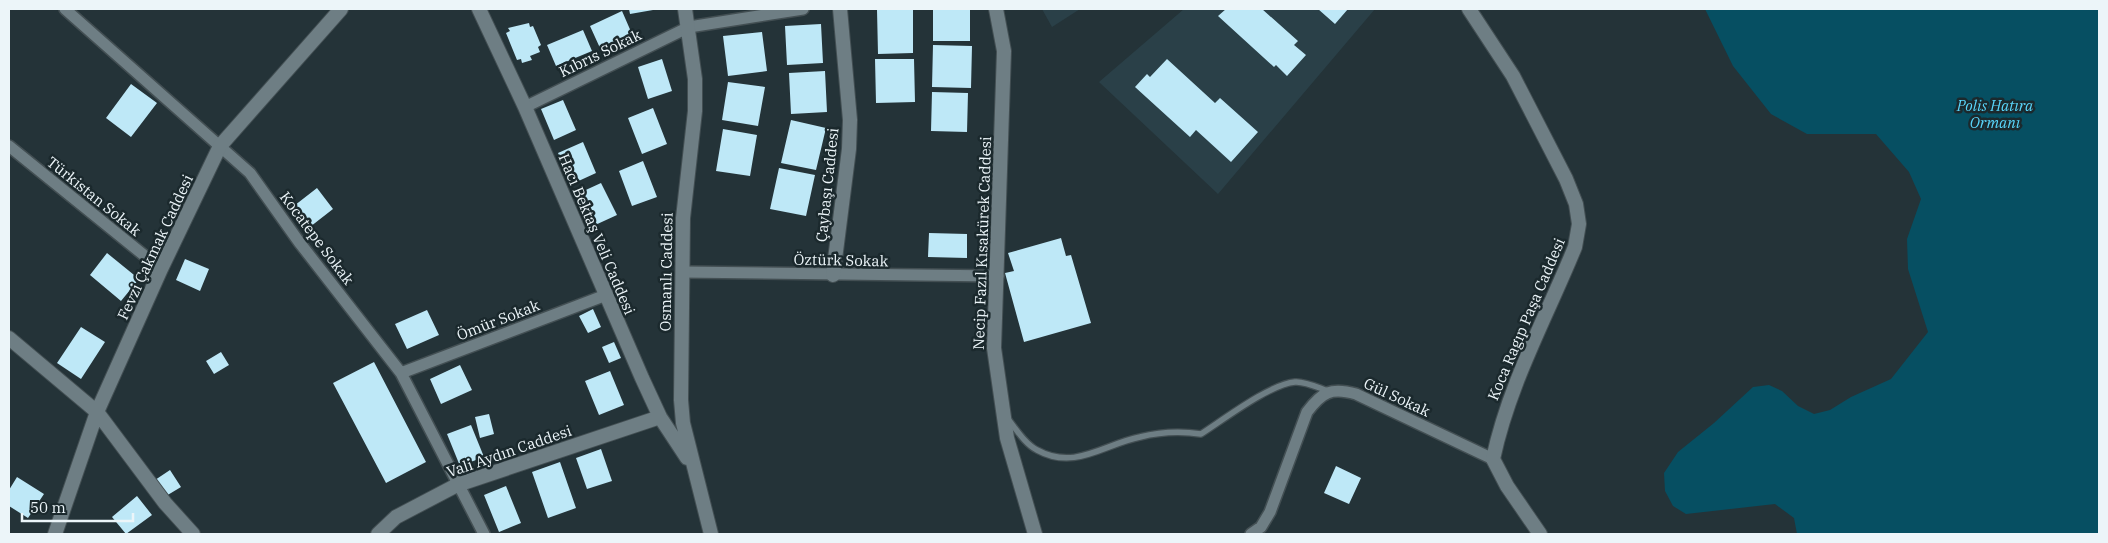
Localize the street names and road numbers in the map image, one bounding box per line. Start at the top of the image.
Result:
street label: Kıbrıs Sokak [556,25,645,81]
street label: Çaybaşı Caddesi [812,127,842,243]
street label: Necip Fazıl Kısakürek Caddesi [969,136,995,350]
street label: Hacı Bektaş Veli Caddesi [554,151,640,318]
street label: Türkistan Sokak [43,152,145,240]
street label: Fevzi Çakmak Caddesi [113,171,197,323]
street label: Kocatepe Sokak [276,188,358,289]
street label: Osmanlı Caddesi [655,212,677,332]
street label: Koca Ragıp Paşa Caddesi [1483,235,1569,403]
street label: Öztürk Sokak [793,250,889,270]
street label: Ömür Sokak [454,295,542,345]
street label: Gül Sokak [1361,373,1433,421]
street label: Vali Aydın Caddesi [444,421,574,481]

